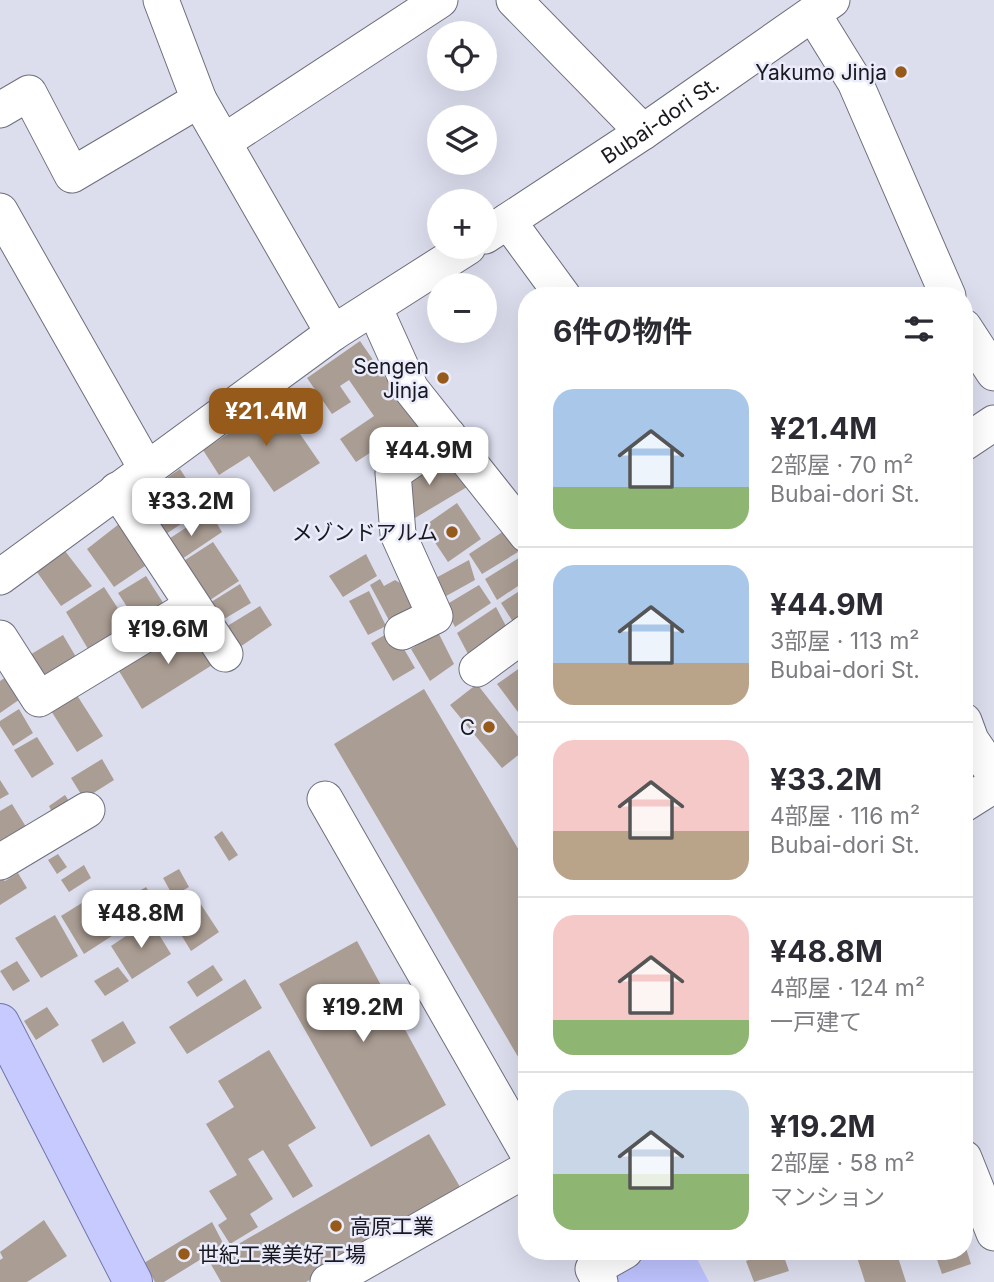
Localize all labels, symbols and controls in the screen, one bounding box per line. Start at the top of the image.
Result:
map controls [427,21,497,343]
button: locate [427,21,497,91]
place label: Yakumo Jinja [755,60,887,85]
marker: Yakumo Jinja [893,64,909,80]
street label: Bubai-dori St. [596,71,723,169]
button: layers [427,105,497,175]
button: + [427,189,497,259]
button: − [427,273,497,343]
icon: filters [900,310,938,348]
text: 6件の物件 [553,313,692,349]
place label: Sengen Jinja [353,354,429,403]
marker: Sengen Jinja [435,370,451,386]
pin: ¥21.4M [209,388,323,448]
text: ¥21.4M [225,397,307,425]
text: ¥21.4M [770,410,877,446]
icon: home [609,417,693,501]
pin: ¥44.9M [372,428,486,487]
text: ¥44.9M [385,436,473,464]
text: 2部屋 · 70 m² [770,451,914,479]
pin: ¥33.2M [134,478,248,538]
text: Bubai-dori St. [770,480,920,508]
text: ¥33.2M [148,487,234,515]
place label: メゾンドアルム [292,520,438,545]
marker: メゾンドアルム [444,524,460,540]
text: ¥44.9M [770,586,884,622]
icon: home [609,593,693,677]
pin: ¥19.6M [111,606,225,666]
text: ¥19.6M [128,615,208,643]
text: 3部屋 · 113 m² [770,627,919,655]
text: Bubai-dori St. [770,656,920,684]
place label: C [460,715,475,740]
marker: C [481,719,497,735]
text: ¥33.2M [770,761,882,797]
icon: home [609,768,693,852]
text: 4部屋 · 116 m² [770,802,920,830]
text: Bubai-dori St. [770,831,920,859]
pin: ¥48.8M [84,890,198,950]
text: ¥48.8M [98,899,184,927]
text: ¥48.8M [770,933,883,969]
icon: home [609,943,693,1027]
text: 4部屋 · 124 m² [770,974,925,1002]
pin: ¥19.2M [306,984,420,1044]
text: ¥19.2M [323,993,403,1021]
text: 一戸建て [770,1008,862,1036]
text: ¥19.2M [770,1108,876,1144]
icon: home [609,1118,693,1202]
text: 2部屋 · 58 m² [770,1149,915,1177]
text: マンション [770,1183,885,1211]
place label: 高原工業 [350,1214,434,1239]
marker: 高原工業 [328,1218,344,1234]
place label: 世紀工業美好工場 [198,1242,366,1267]
marker: 世紀工業美好工場 [176,1246,192,1262]

